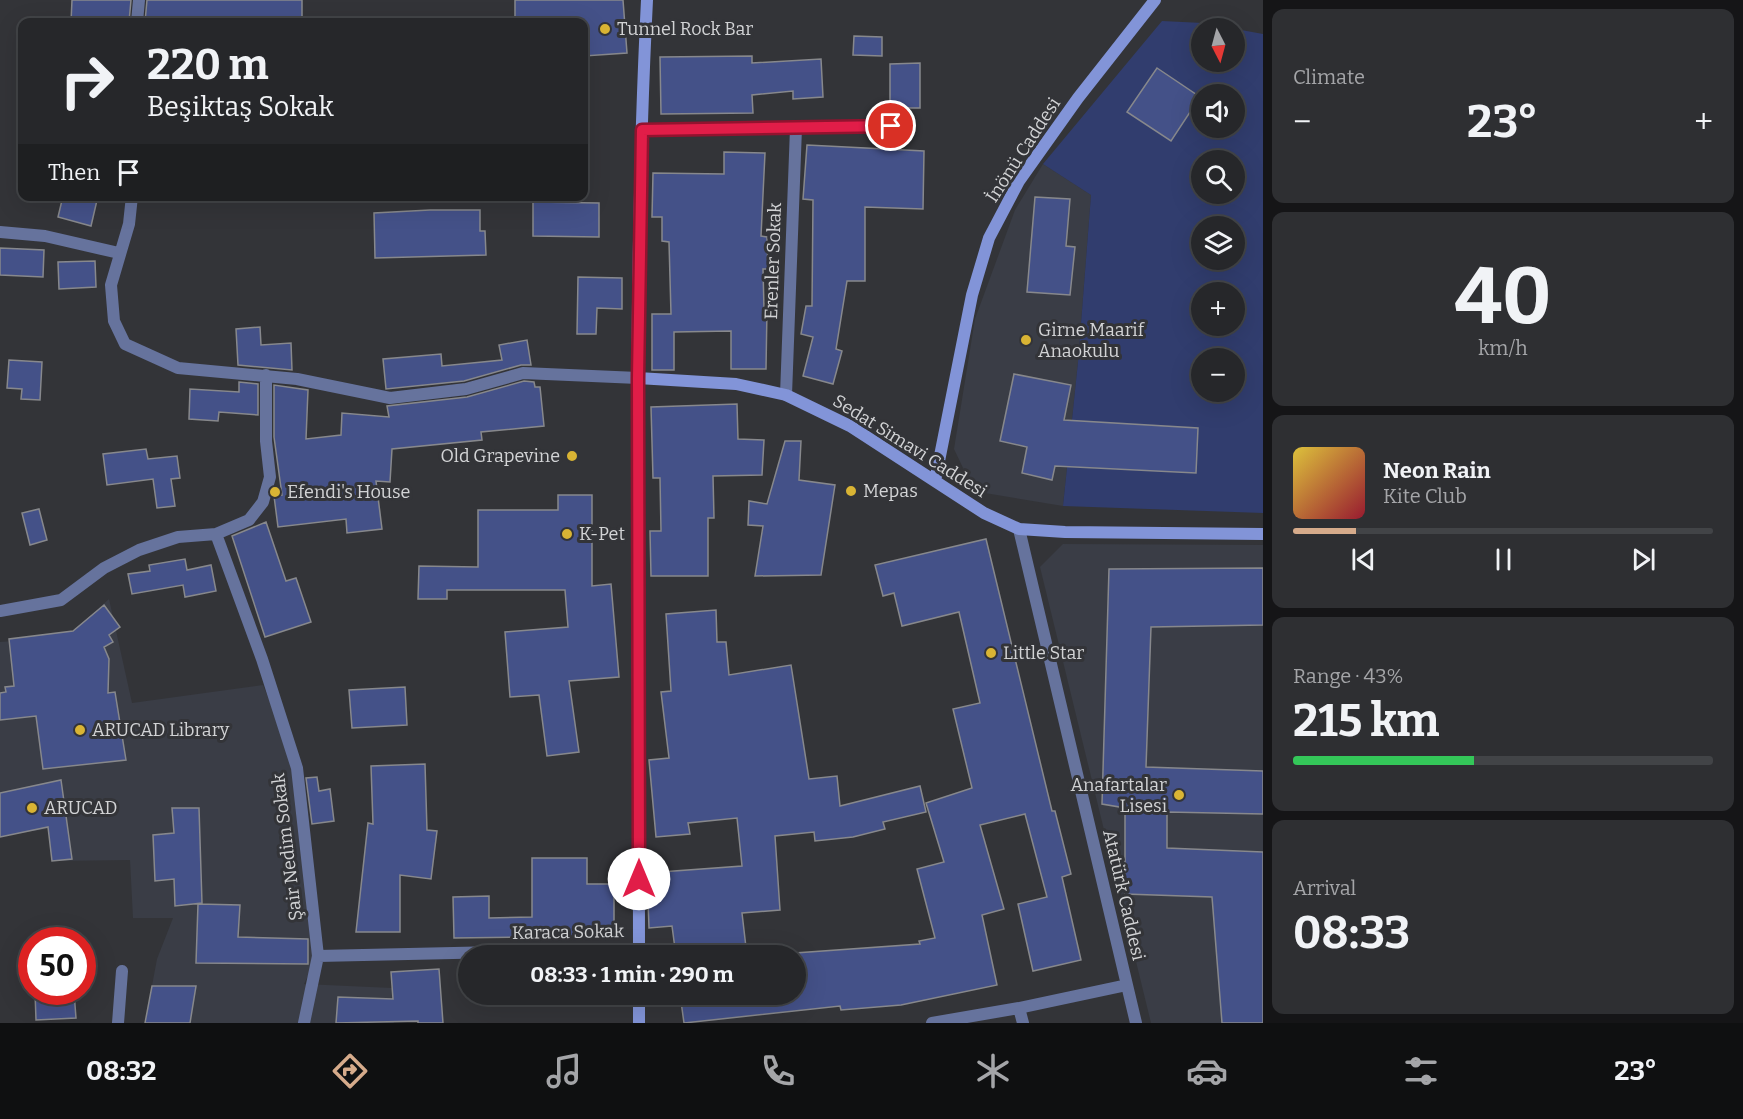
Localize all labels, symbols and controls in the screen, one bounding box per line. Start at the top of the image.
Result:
place label: Tunnel Rock Bar [617,18,753,40]
north arrow [1191,18,1245,72]
map controls [1191,18,1245,402]
marker: Tunnel Rock Bar [598,22,612,36]
text: 220 m [147,40,269,90]
icon: right [48,42,126,120]
text: Climate [1293,65,1365,89]
button: sound [1191,84,1245,138]
text: Beşiktaş Sokak [147,91,334,123]
street label: İnönü Caddesi [981,93,1065,207]
text: 23° [1467,95,1538,149]
pin [865,100,916,151]
text: − [1293,102,1311,142]
text: + [1694,102,1713,142]
icon: arrive [874,109,907,142]
button: search [1191,150,1245,204]
icon: arrive [112,156,145,189]
text: Then [48,159,100,186]
street label: Erenler Sokak [760,201,786,320]
button: layers [1191,216,1245,270]
text: 40 [1454,250,1552,344]
button: + [1191,282,1245,336]
place label: Girne Maarif Anaokulu [1038,319,1146,362]
marker: Girne Maarif Anaokulu [1019,333,1033,347]
text: km/h [1478,336,1528,360]
button: − [1191,348,1245,402]
street label: Sedat Simavi Caddesi [829,390,991,502]
place label: Old Grapevine [441,445,560,467]
marker: Old Grapevine [565,449,579,463]
text: Neon Rain [1383,457,1491,484]
place label: Mepas [863,480,918,502]
place label: Efendi's House [287,481,410,503]
marker: Mepas [844,484,858,498]
text: Kite Club [1383,484,1467,508]
marker: Efendi's House [268,485,282,499]
place label: K-Pet [579,523,625,545]
marker: K-Pet [560,527,574,541]
icon: previous [1347,543,1380,576]
icon: pause [1487,543,1520,576]
icon: next [1627,543,1660,576]
place label: Little Star [1003,642,1084,664]
marker: Little Star [984,646,998,660]
text: Range · 43% [1293,664,1404,688]
text: 215 km [1293,694,1440,748]
place label: ARUCAD Library [92,719,230,741]
marker: ARUCAD Library [73,723,87,737]
street label: Şair Nedim Sokak [267,771,307,922]
place label: Anafartalar Lisesi [1070,774,1167,817]
marker: Anafartalar Lisesi [1172,788,1186,802]
place label: ARUCAD [44,797,117,819]
marker: ARUCAD [25,801,39,815]
street label: Atatürk Caddesi [1098,827,1150,963]
position arrow [607,847,671,911]
text: Arrival [1293,876,1356,900]
text: 08:33 [1293,906,1410,960]
street label: Karaca Sokak [512,920,625,944]
speed limit sign: 50 [18,927,96,1005]
text: 08:33 · 1 min · 290 m [530,961,734,988]
icon: directions [329,1050,371,1092]
icon: music [543,1050,585,1092]
icon: phone [757,1050,799,1092]
icon: climate [972,1050,1014,1092]
icon: car [1186,1050,1228,1092]
icon: filters [1400,1050,1442,1092]
text: 08:32 [86,1055,157,1087]
text: 23° [1614,1055,1657,1087]

